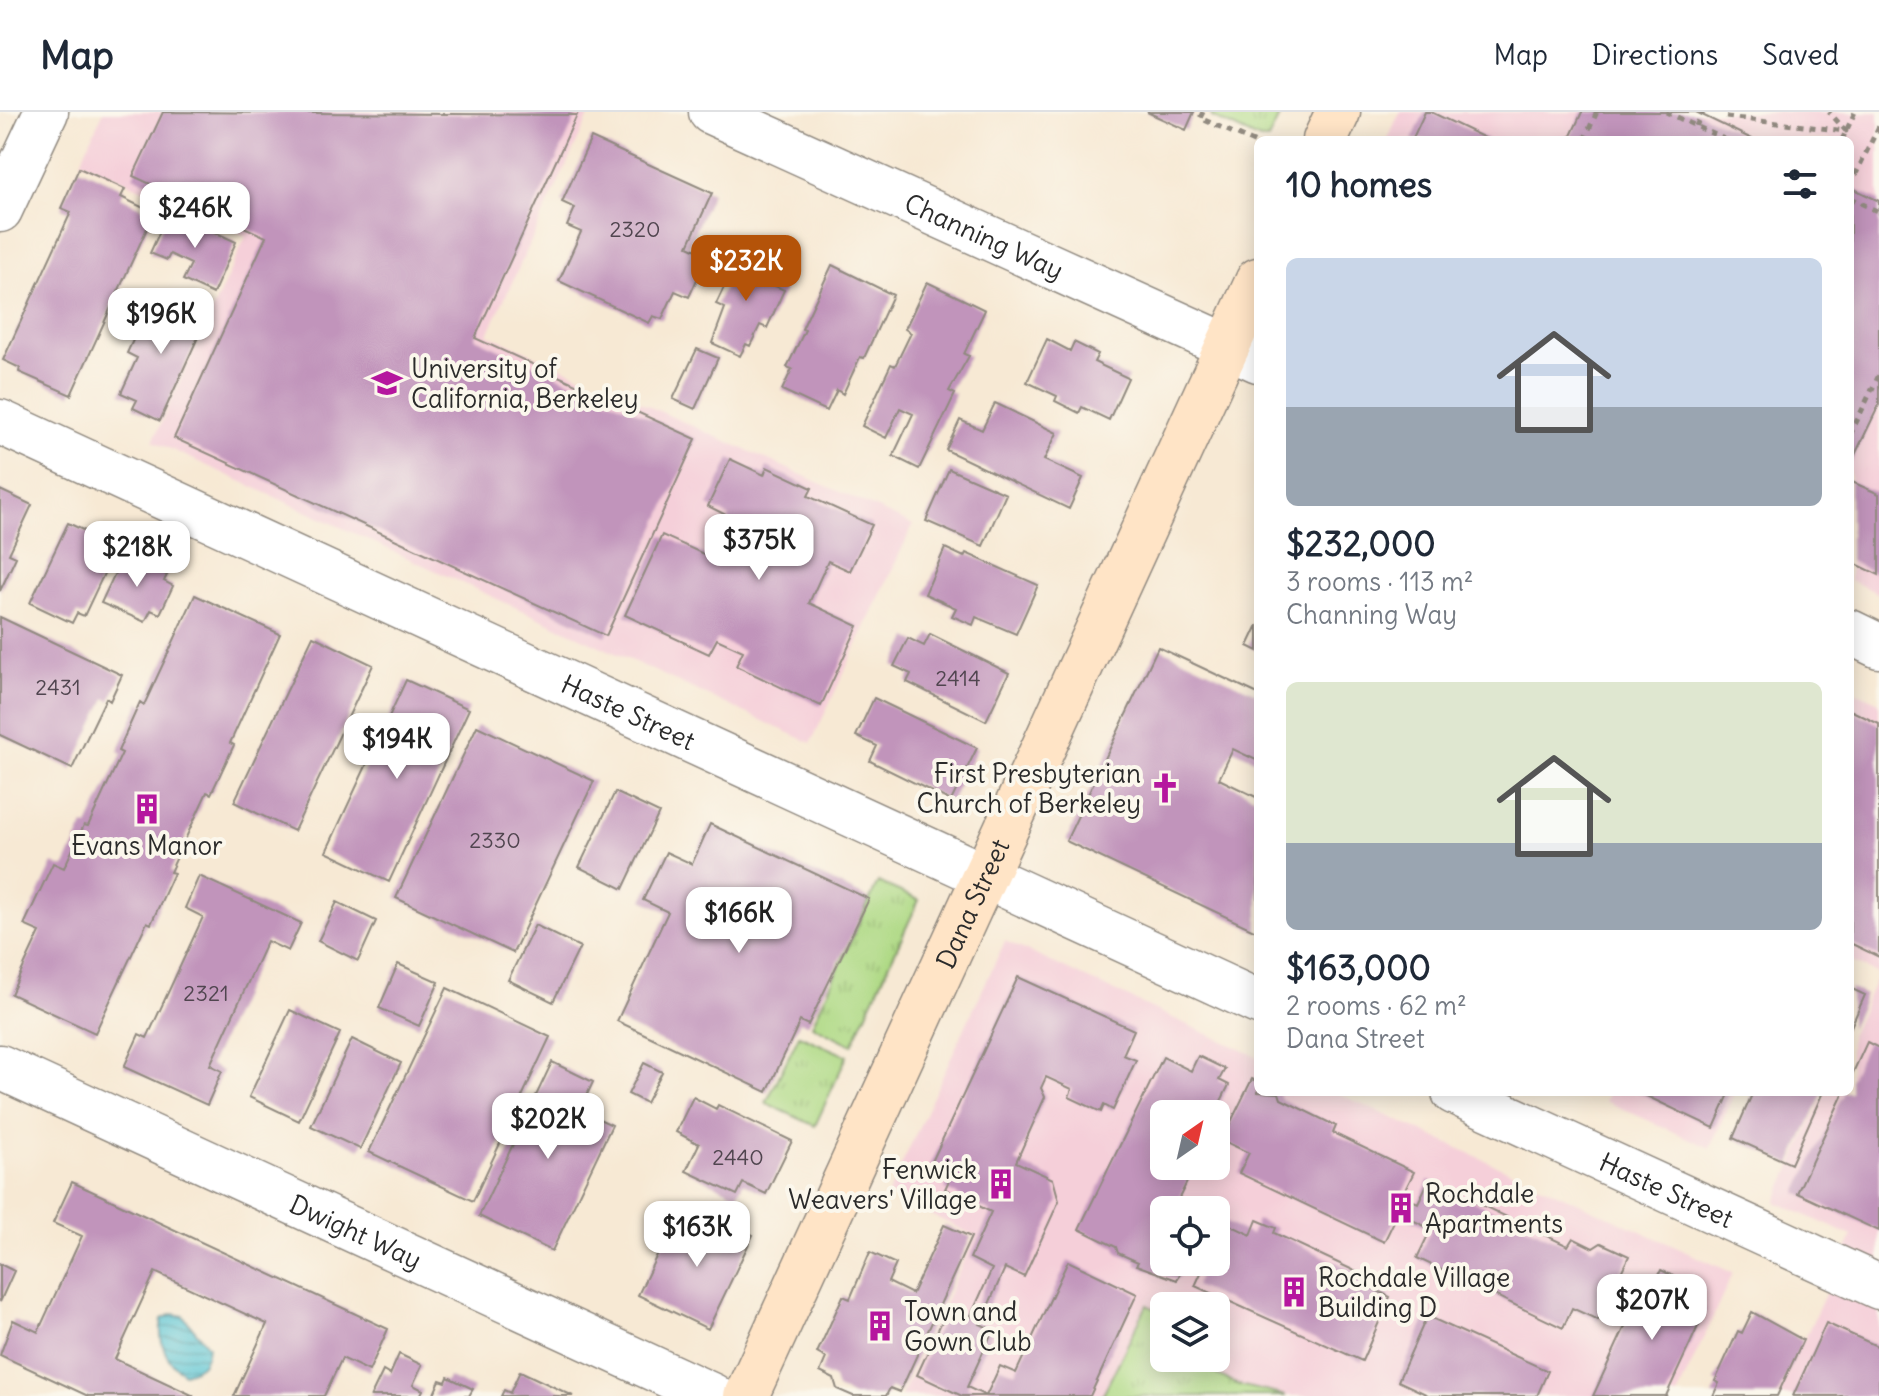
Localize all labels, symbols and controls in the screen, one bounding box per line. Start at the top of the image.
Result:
text: Map [40,32,114,79]
text: Map [1493,37,1548,73]
text: Directions [1592,37,1718,73]
text: Saved [1762,37,1839,73]
icon: filters [1778,162,1822,206]
text: 10 homes [1286,163,1432,206]
pin: $246K [139,182,251,250]
street label: Channing Way [900,186,1069,286]
text: $246K [158,191,232,224]
house number: 2320 [609,215,661,243]
pin: $232K [690,235,802,303]
text: $232K [709,244,783,277]
pin: $196K [105,288,217,356]
text: $196K [126,297,196,330]
icon: home [1482,310,1626,454]
place label: University of California, Berkeley [411,352,639,415]
school or university icon: University of California, Berkeley [370,366,404,400]
pin: $375K [703,514,815,582]
pin: $218K [81,521,193,589]
text: $232,000 [1286,522,1436,565]
text: $375K [723,523,795,556]
text: $218K [102,530,172,563]
text: 3 rooms · 113 m² [1286,565,1473,598]
text: Channing Way [1286,598,1457,631]
house number: 2414 [935,664,981,692]
street label: Haste Street [556,667,701,757]
house number: 2431 [35,673,81,701]
pin: $194K [341,713,453,781]
text: $194K [362,722,432,755]
icon: home [1482,734,1626,878]
place label: First Presbyterian Church of Berkeley [917,757,1141,820]
church icon: First Presbyterian Church of Berkeley [1148,771,1182,805]
building icon: Evans Manor [130,792,164,826]
house number: 2330 [469,826,521,854]
place label: Evans Manor [71,829,223,862]
street label: Dana Street [928,833,1016,973]
pin: $166K [683,887,795,955]
text: $166K [704,896,774,929]
text: $163,000 [1286,946,1431,989]
house number: 2321 [183,979,229,1007]
text: 2 rooms · 62 m² [1286,989,1467,1022]
text: Dana Street [1286,1022,1425,1055]
pin: $202K [492,1093,604,1161]
north arrow [1150,1100,1230,1180]
map controls [1150,1100,1230,1372]
text: $202K [510,1102,586,1135]
house number: 2440 [712,1143,764,1171]
street label: Haste Street [1595,1145,1739,1235]
place label: Fenwick Weavers' Village [788,1153,977,1216]
building icon: Fenwick Weavers' Village [984,1167,1018,1201]
place label: Rochdale Apartments [1425,1177,1563,1240]
street label: Dwight Way [285,1187,427,1276]
building icon: Rochdale Apartments [1384,1191,1418,1225]
button: locate [1150,1196,1230,1276]
pin: $163K [641,1201,753,1269]
text: $163K [662,1210,732,1243]
place label: Rochdale Village Building D [1318,1261,1510,1324]
pin: $207K [1596,1274,1708,1342]
building icon: Rochdale Village Building D [1277,1275,1311,1309]
text: $207K [1615,1283,1689,1316]
button: layers [1150,1292,1230,1372]
place label: Town and Gown Club [904,1295,1032,1358]
building icon: Town and Gown Club [863,1309,897,1343]

